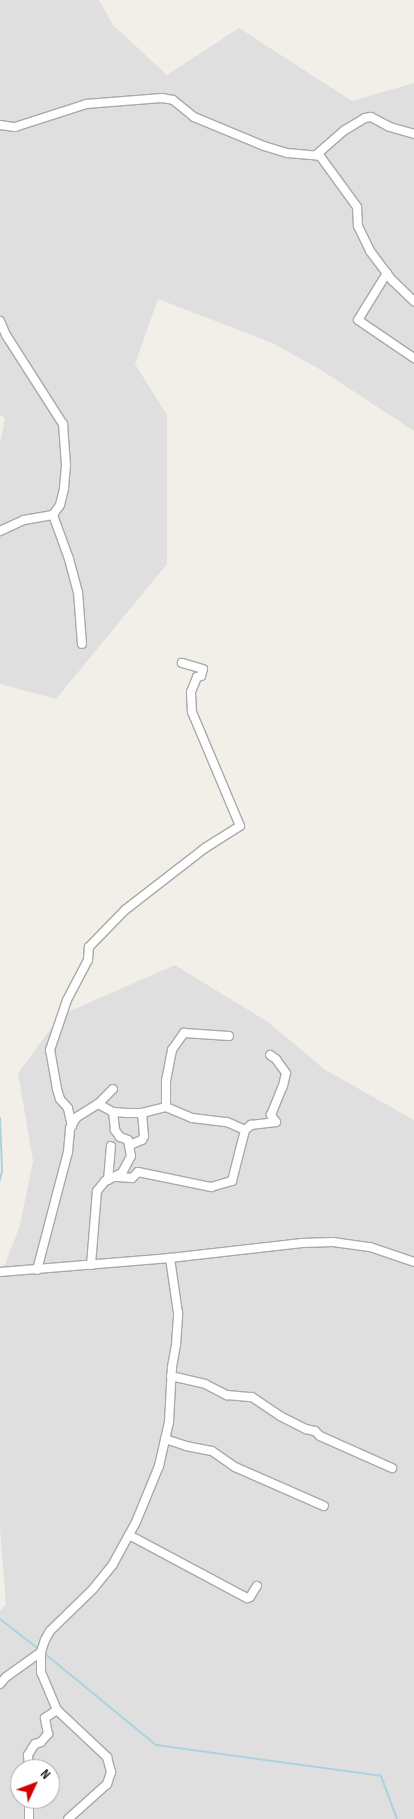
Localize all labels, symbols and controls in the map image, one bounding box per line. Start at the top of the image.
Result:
north arrow [10,1759,60,1809]
text: N [37,1766,54,1783]

